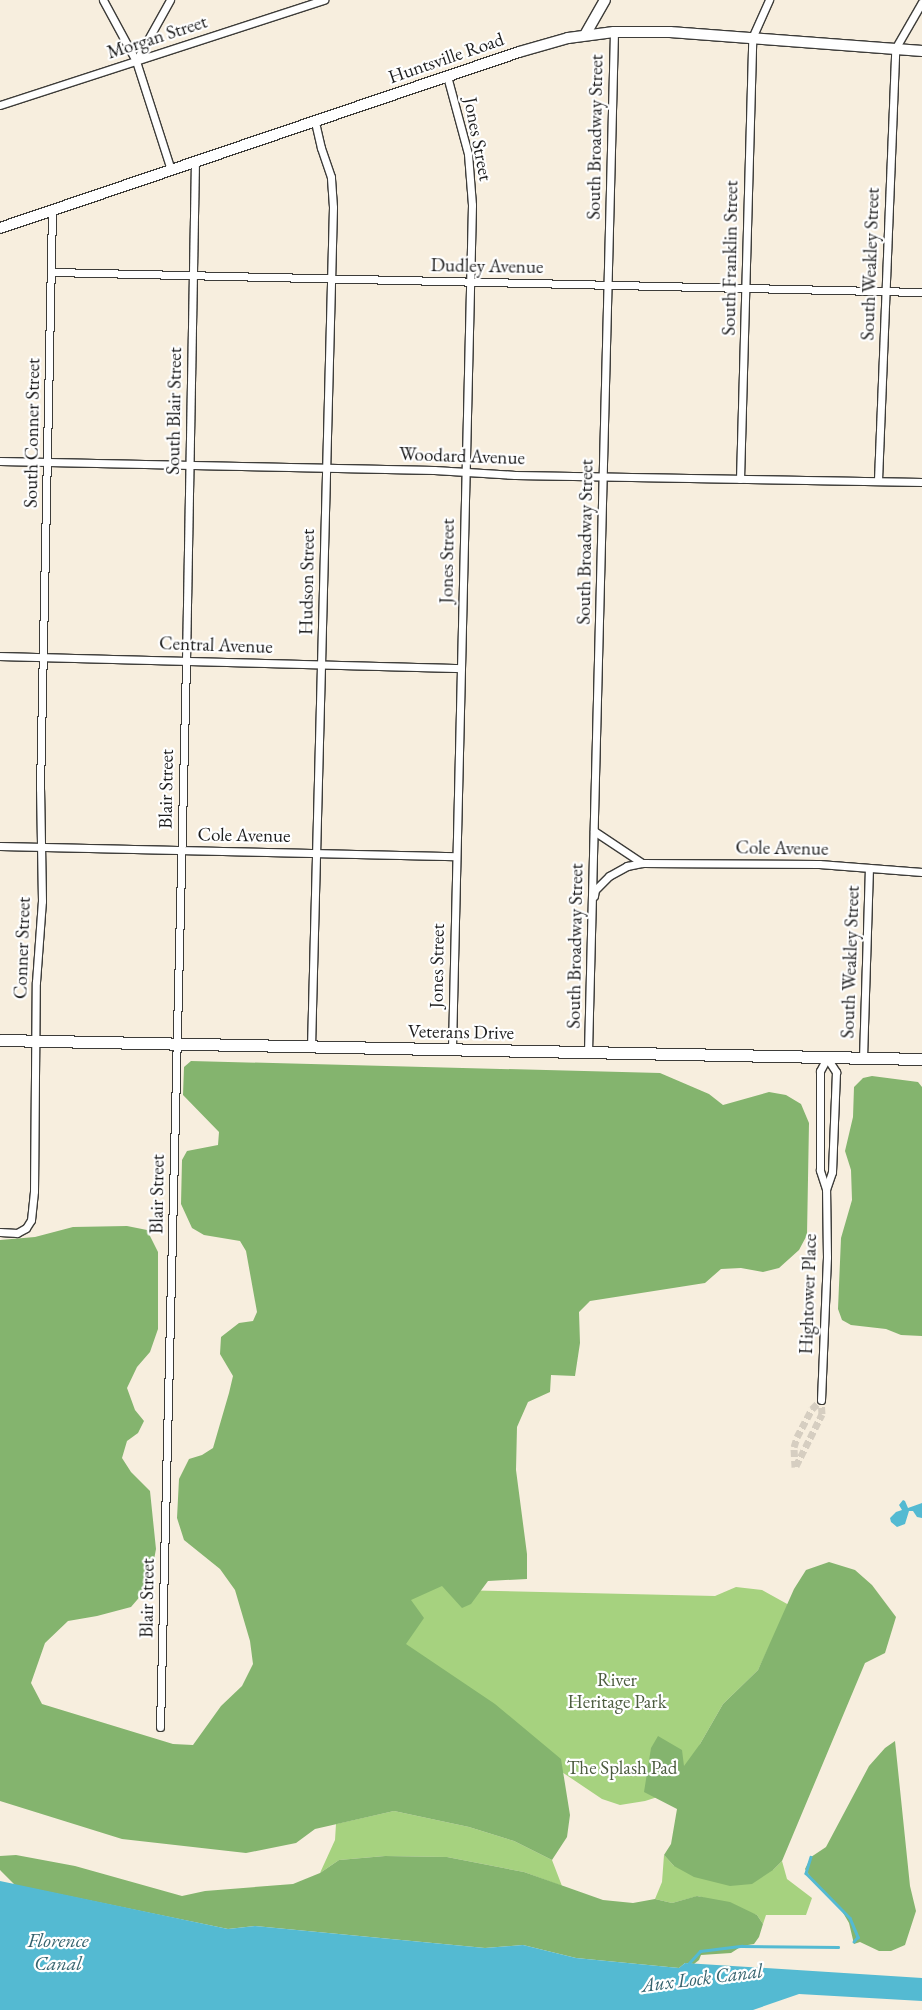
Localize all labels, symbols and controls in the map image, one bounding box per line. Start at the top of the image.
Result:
street label: Morgan Street [104,10,210,64]
street label: Huntsville Road [385,28,507,88]
street label: South Broadway Street [582,54,608,220]
street label: Jones Street [459,95,497,183]
street label: South Franklin Street [717,180,743,336]
street label: South Weakley Street [856,187,884,341]
street label: Dudley Avenue [431,254,543,278]
street label: South Blair Street [161,347,187,475]
street label: South Conner Street [19,358,45,508]
street label: Woodard Avenue [399,442,525,470]
street label: South Broadway Street [572,459,598,625]
street label: Jones Street [435,518,459,604]
street label: Hudson Street [295,529,319,635]
street label: Central Avenue [159,632,273,658]
street label: Blair Street [154,749,178,829]
street label: Cole Avenue [197,823,291,847]
street label: Cole Avenue [735,836,829,860]
street label: South Broadway Street [562,863,588,1029]
street label: South Weakley Street [836,885,864,1039]
street label: Conner Street [9,897,35,999]
street label: Jones Street [425,923,449,1009]
street label: Veterans Drive [408,1020,514,1044]
street label: Blair Street [145,1154,169,1234]
street label: Hightower Place [795,1233,821,1355]
street label: Blair Street [135,1558,159,1638]
park label: River Heritage Park [567,1669,667,1713]
park label: The Splash Pad [567,1757,677,1779]
water label: Florence Canal [27,1929,89,1976]
water label: Aux Lock Canal [640,1959,764,1997]

